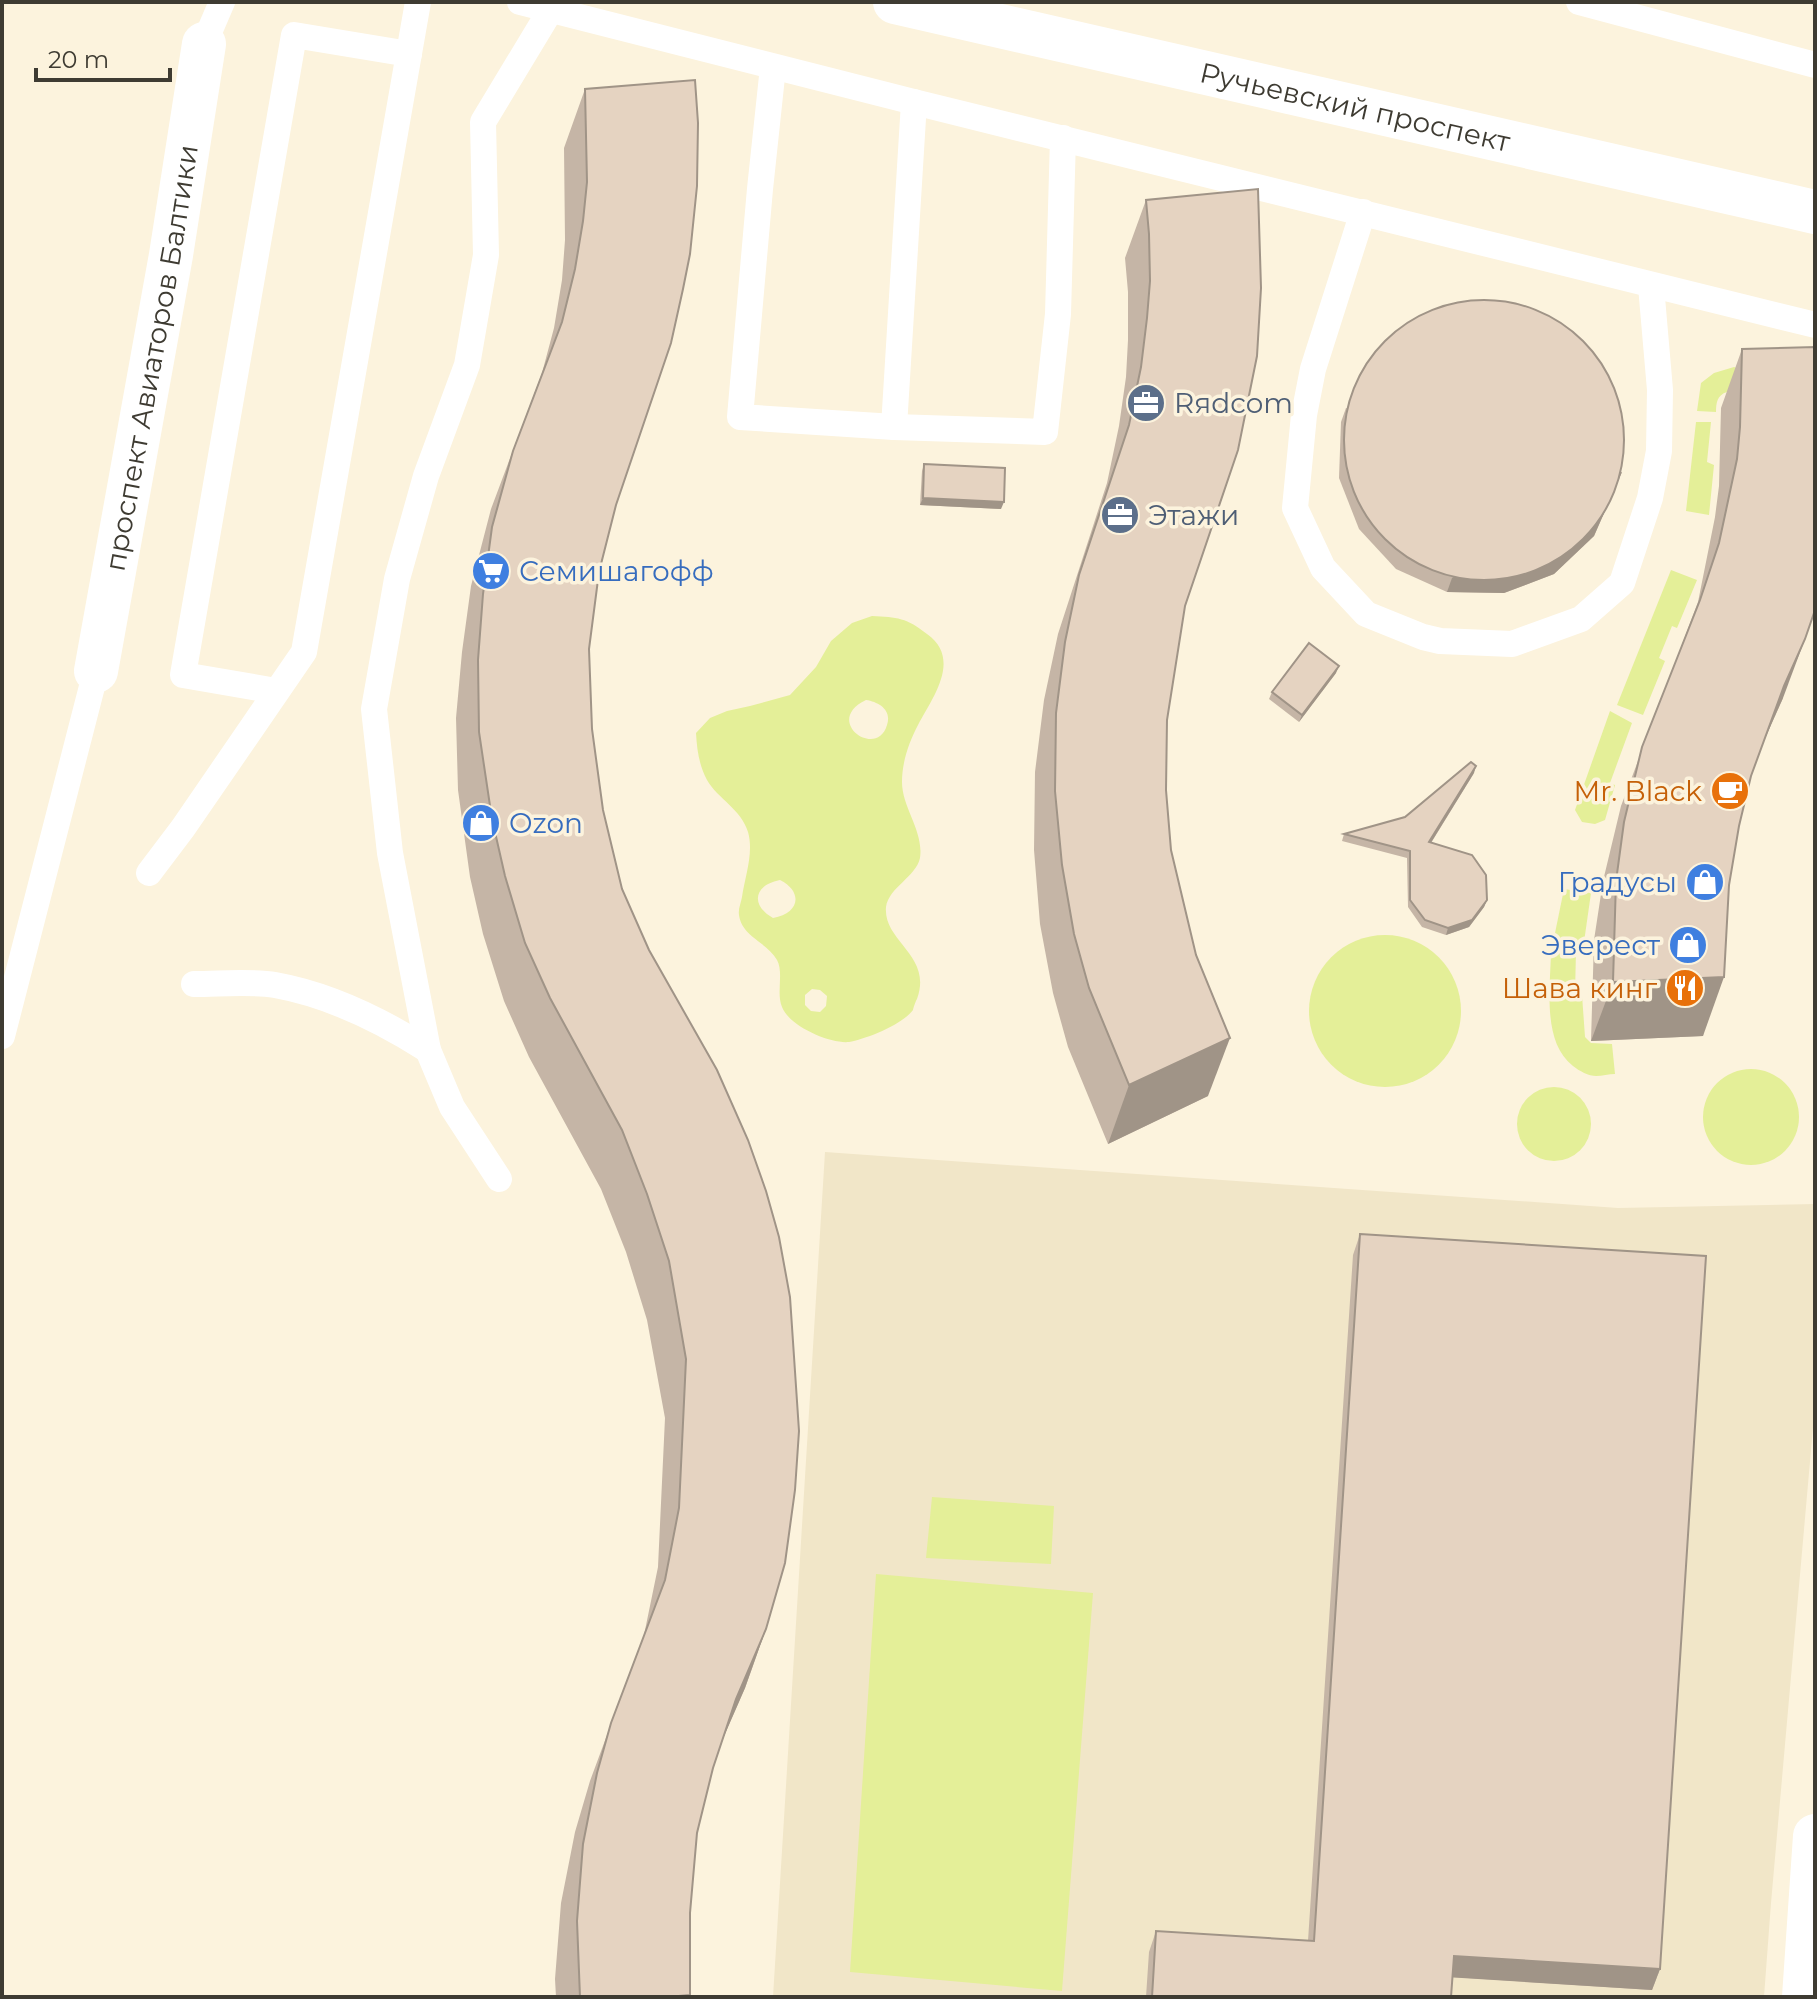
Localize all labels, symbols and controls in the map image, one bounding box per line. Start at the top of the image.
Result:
scale bar [36,32,170,82]
text: 20 m [48,45,109,74]
street label: Ручьевский проспект [1197,55,1514,159]
street label: проспект Авиаторов Балтики [97,142,205,574]
office icon: Rяdcom [1125,382,1167,424]
place label: Rяdcom [1174,386,1293,420]
office icon: Этажи [1099,494,1141,536]
place label: Этажи [1148,498,1239,532]
supermarket icon: Семишагофф [470,550,512,592]
place label: Семишагофф [519,554,714,588]
cafe icon: Mr. Black [1709,770,1751,812]
place label: Mr. Black [1574,774,1702,808]
shop icon: Ozon [460,802,502,844]
place label: Ozon [509,806,583,840]
shop icon: Градусы [1684,861,1726,903]
place label: Градусы [1558,865,1677,899]
shop icon: Эверест [1667,924,1709,966]
place label: Эверест [1541,928,1661,962]
restaurant icon: Шава кинг [1664,967,1706,1009]
place label: Шава кинг [1502,971,1658,1005]

